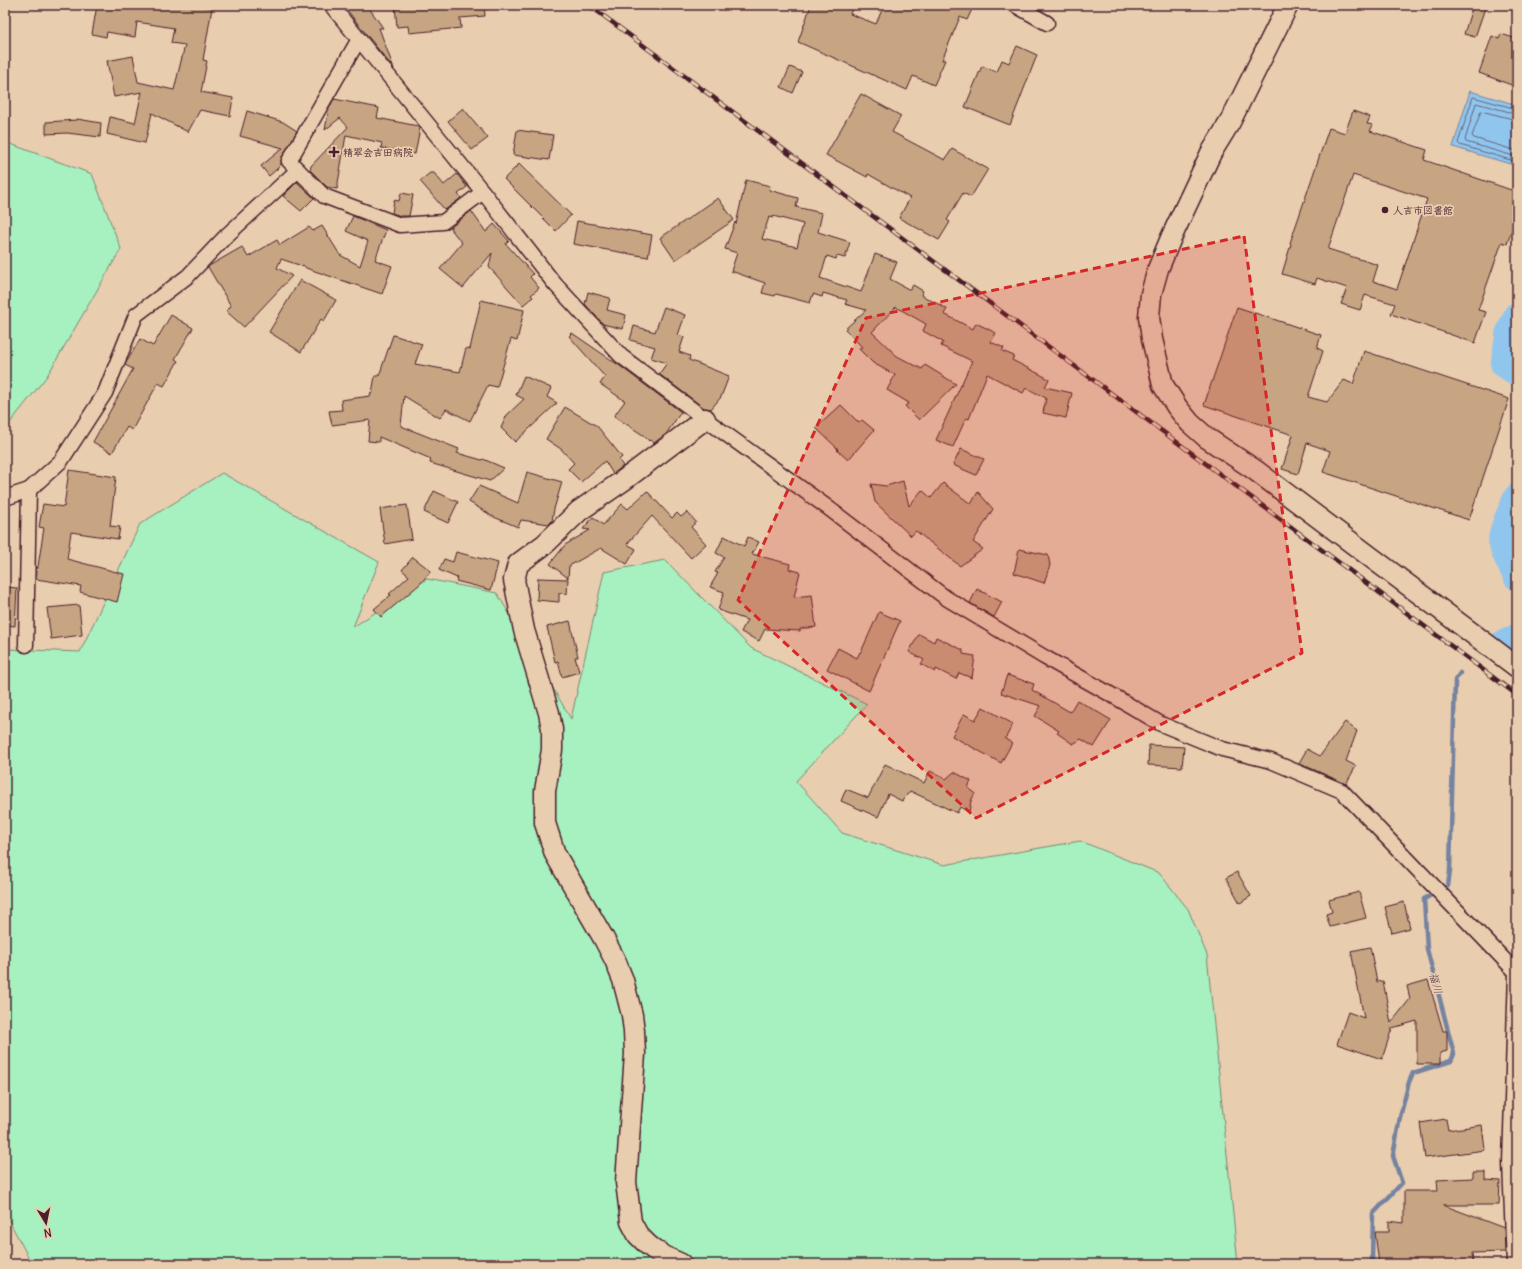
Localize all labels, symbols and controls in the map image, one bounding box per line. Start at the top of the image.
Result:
marker: 精翠会吉田病院 [328,146,340,158]
place label: 精翠会吉田病院 [343,146,413,159]
place label: 人吉市図書館 [1393,204,1453,217]
marker: 人吉市図書館 [1380,205,1390,215]
water label: 福川 [1426,971,1446,995]
north arrow [26,1203,66,1243]
text: N [43,1225,53,1240]

